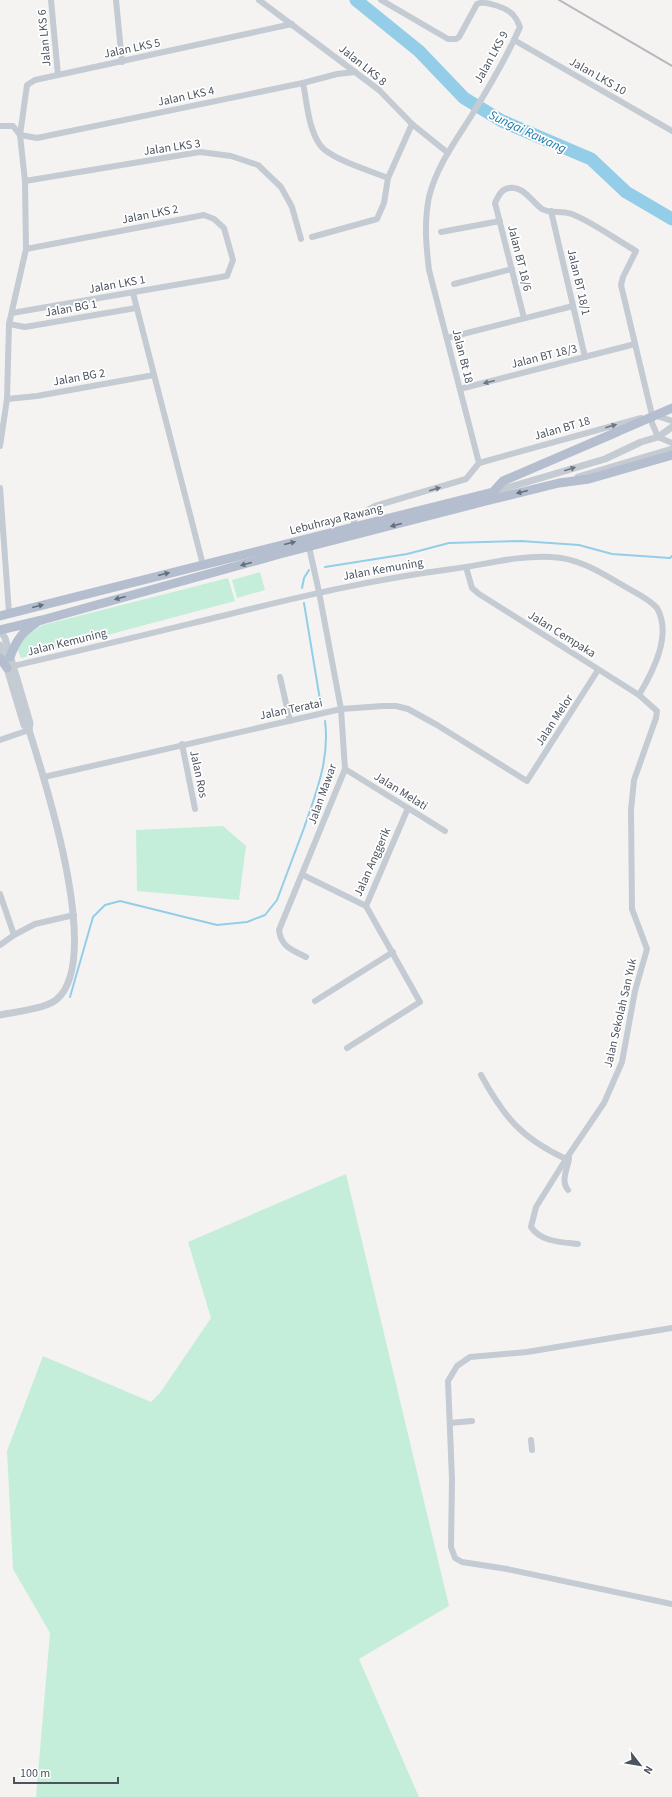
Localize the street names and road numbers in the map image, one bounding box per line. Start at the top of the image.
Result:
street label: Jalan LKS 6 [34,9,55,67]
street label: Jalan LKS 9 [470,28,513,86]
street label: Jalan LKS 5 [102,34,162,63]
street label: Jalan LKS 8 [335,41,390,90]
street label: Jalan LKS 10 [566,53,629,100]
street label: Jalan LKS 4 [156,82,216,111]
street label: Jalan LKS 3 [143,135,202,160]
street label: Jalan LKS 2 [120,201,180,228]
street label: Jalan BT 18/6 [503,223,536,293]
street label: Jalan BT 18/1 [563,247,594,317]
street label: Jalan LKS 1 [87,271,147,298]
street label: Jalan BG 1 [44,296,99,321]
street label: Jalan Bt 18 [448,327,477,385]
street label: Jalan BT 18/3 [509,340,579,373]
street label: Jalan BG 2 [52,365,107,390]
street label: Jalan BT 18 [532,412,592,445]
street label: Lebuhraya Rawang [288,500,384,539]
street label: Jalan Kemuning [342,554,425,585]
street label: Jalan Cempaka [525,607,599,662]
street label: Jalan Kemuning [26,624,109,661]
street label: Jalan Melor [531,691,578,749]
street label: Jalan Teratai [258,695,324,724]
street label: Jalan Ros [185,749,212,799]
street label: Jalan Mawar [304,761,342,827]
street label: Jalan Melati [371,768,431,815]
street label: Jalan Anggerik [350,825,395,899]
street label: Jalan Sekolah San Yuk [600,957,641,1069]

